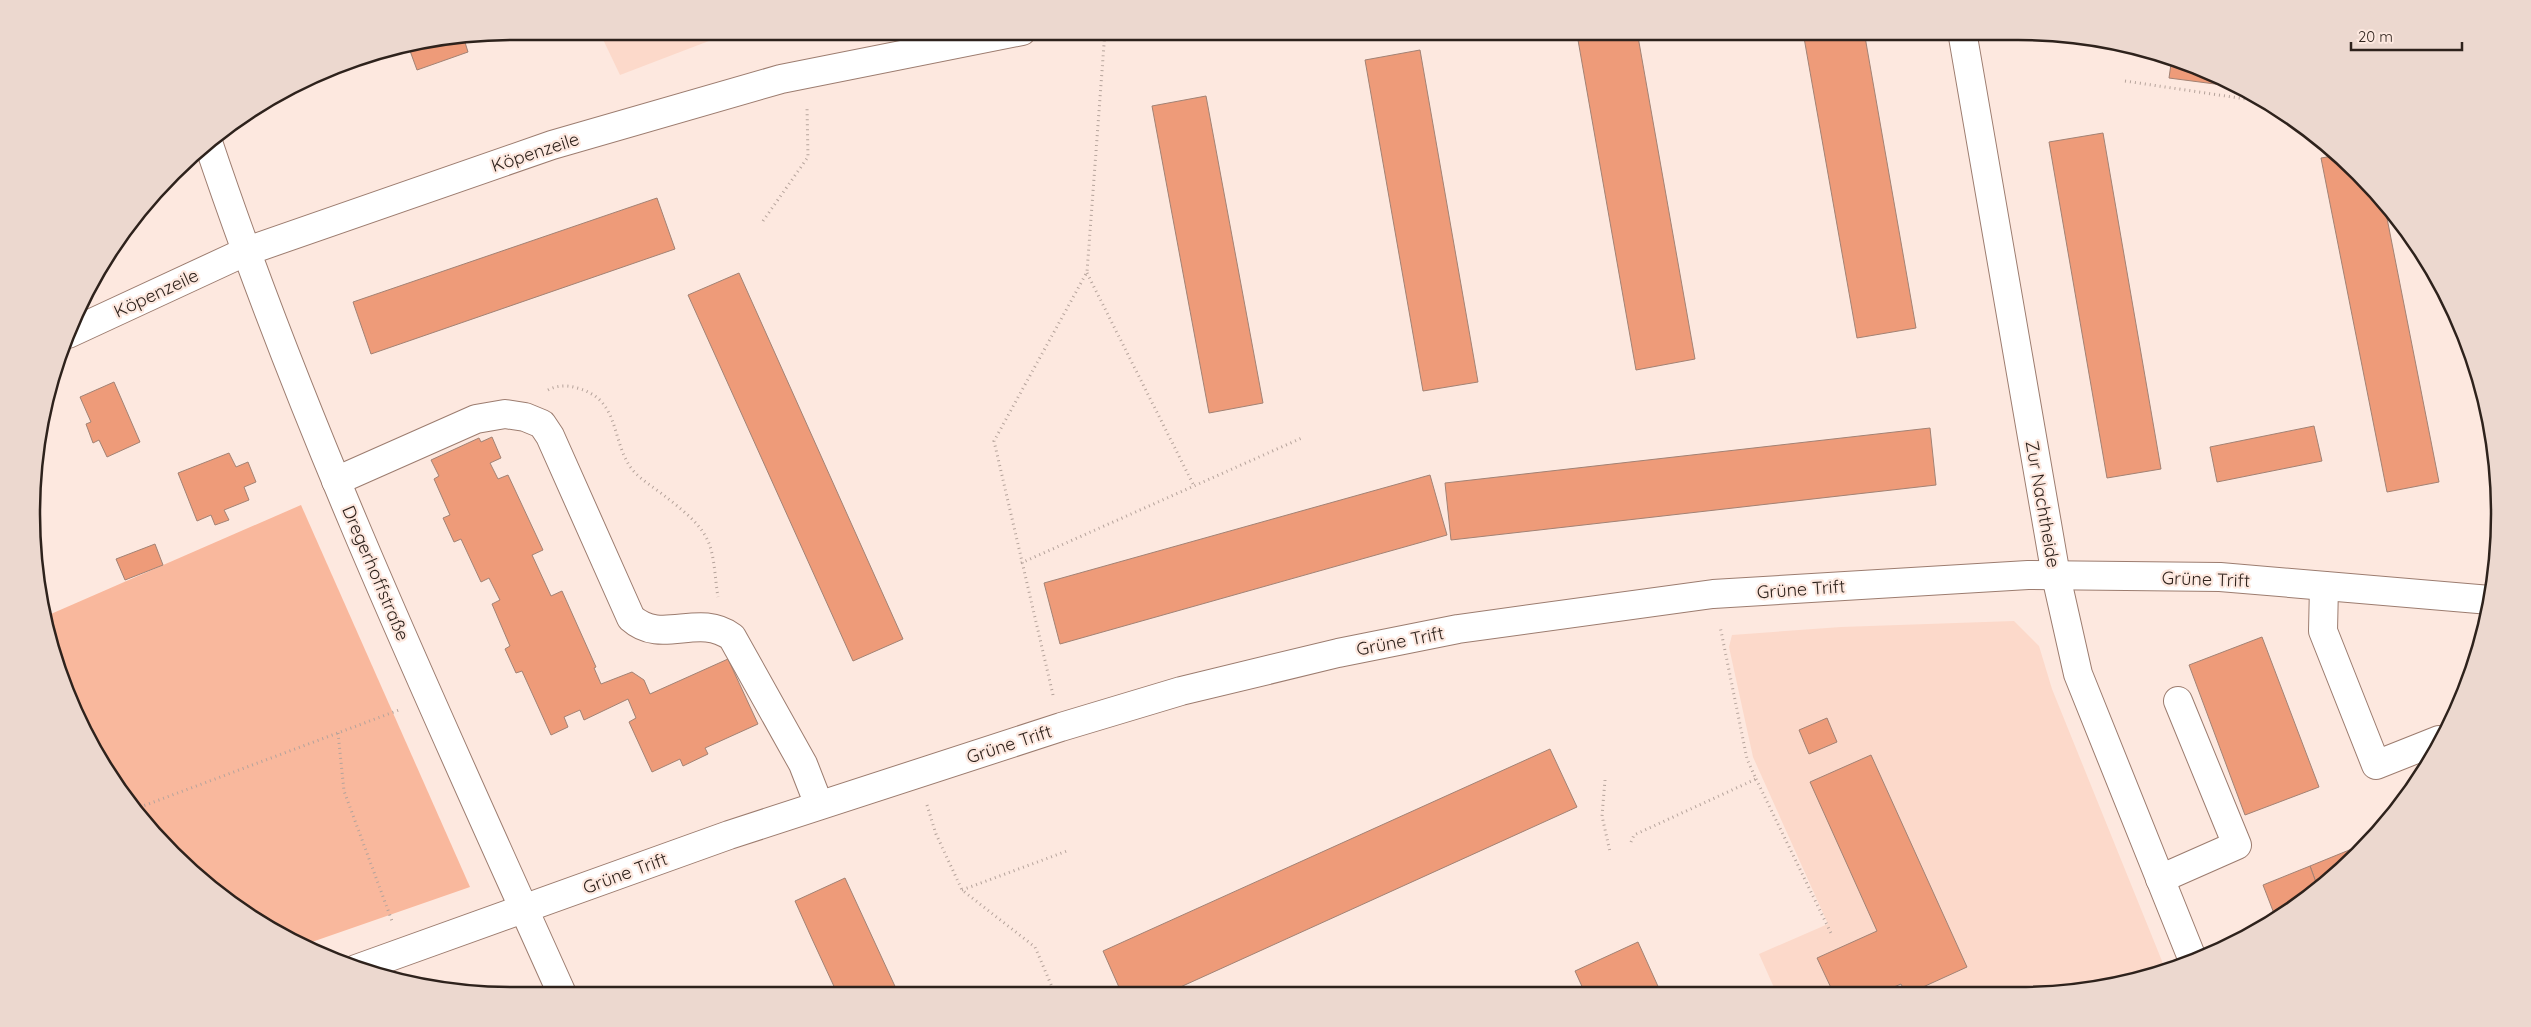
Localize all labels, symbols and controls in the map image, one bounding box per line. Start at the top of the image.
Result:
scale bar [2351,20,2462,52]
text: 20 m [2358,27,2393,46]
street label: Köpenzeile [488,127,582,177]
street label: Köpenzeile [110,263,202,323]
street label: Zur Nachtheide [2021,439,2065,569]
street label: Dregerhoffstraße [337,502,415,644]
street label: Grüne Trift [2161,566,2251,592]
street label: Grüne Trift [1756,574,1846,604]
street label: Grüne Trift [1354,621,1446,661]
street label: Grüne Trift [963,719,1055,769]
street label: Grüne Trift [580,847,670,899]

